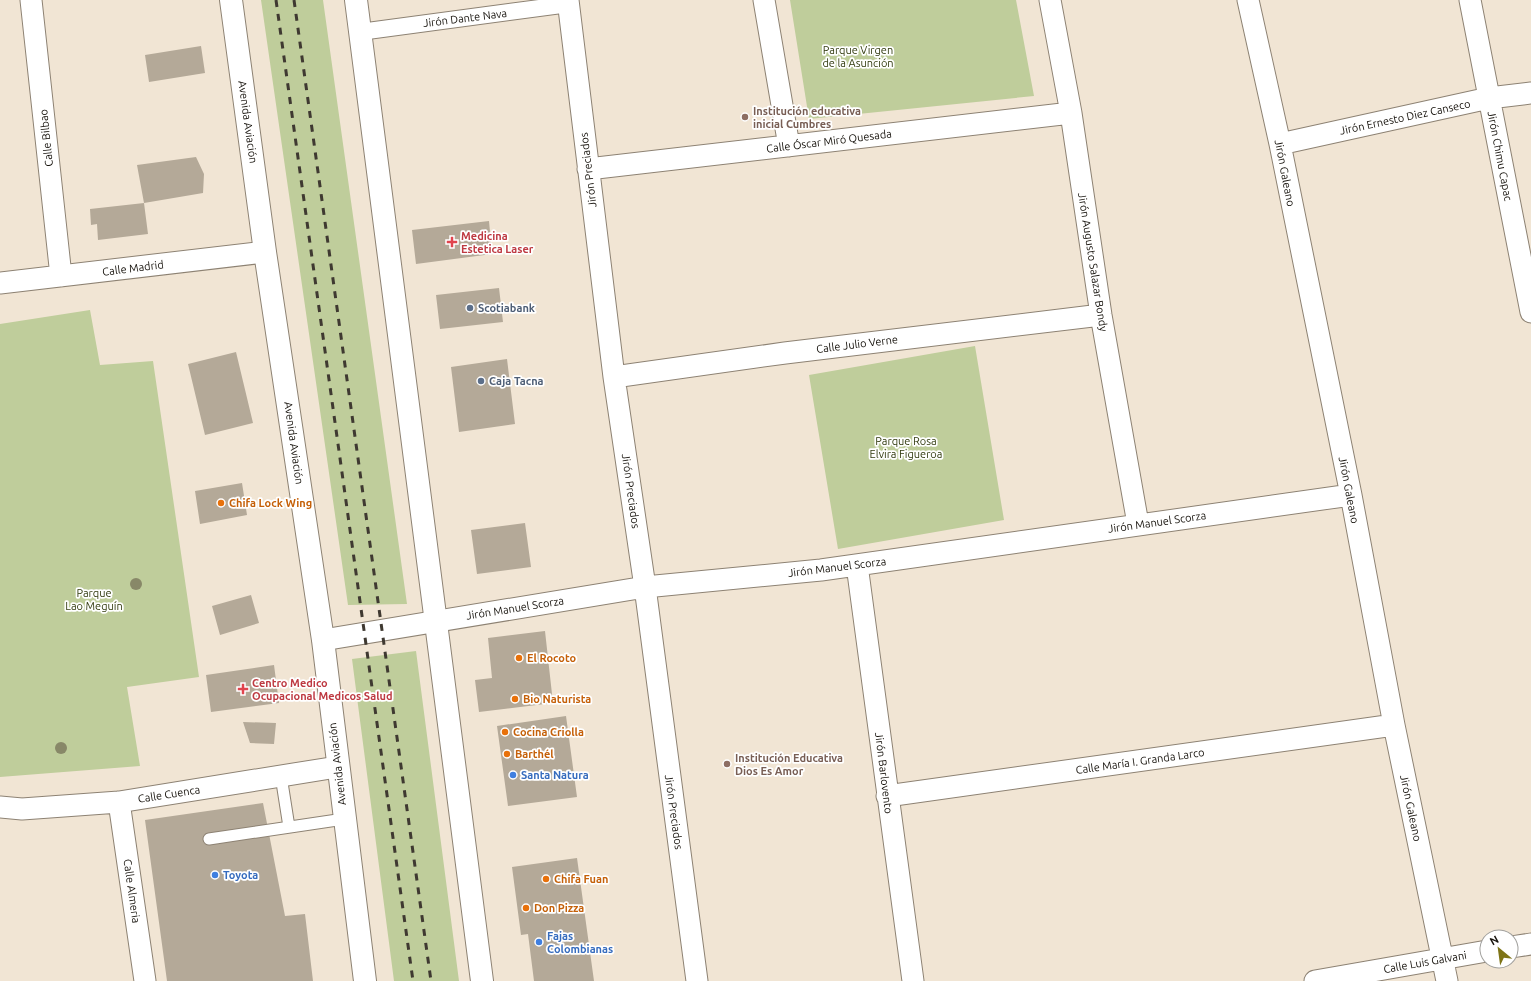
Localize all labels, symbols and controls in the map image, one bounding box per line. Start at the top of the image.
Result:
street label: Jirón Dante Nava [422,7,508,29]
park label: Parque Virgen de la Asunción [822,44,894,69]
street label: Avenida Aviación [236,80,260,164]
street label: Jirón Ernesto Diez Canseco [1339,97,1471,137]
place label: Institución educativa inicial Cumbres [753,105,861,130]
street label: Calle Bilbao [37,109,55,167]
street label: Jirón Chimu Capac [1485,110,1515,202]
marker: Institución educativa inicial Cumbres [740,112,750,122]
street label: Calle Óscar Miró Quesada [765,126,892,155]
street label: Jirón Preciados [577,132,599,208]
street label: Jirón Galeano [1273,139,1297,207]
street label: Jirón Augusto Salazar Bondy [1076,192,1110,333]
place label: Medicina Estetica Laser [461,230,534,255]
marker: Medicina Estetica Laser [446,236,458,248]
street label: Calle Madrid [102,258,164,278]
place label: Scotiabank [478,302,536,314]
marker: Scotiabank [465,303,475,313]
street label: Calle Julio Verne [815,333,899,355]
place label: Caja Tacna [489,375,544,387]
marker: Caja Tacna [476,376,486,386]
street label: Avenida Aviación [282,401,306,485]
park label: Parque Rosa Elvira Figueroa [870,435,942,460]
street label: Jirón Preciados [620,453,642,529]
street label: Jirón Galeano [1337,456,1361,524]
place label: Chifa Lock Wing [229,497,312,509]
marker: Chifa Lock Wing [216,498,226,508]
street label: Jirón Manuel Scorza [1107,509,1207,535]
street label: Jirón Manuel Scorza [787,555,887,579]
park label: Parque Lao Meguín [65,587,123,612]
street label: Jirón Manuel Scorza [465,594,565,622]
place label: El Rocoto [527,652,576,664]
marker: El Rocoto [514,653,524,663]
place label: Centro Medico Ocupacional Medicos Salud [252,677,393,702]
marker: Centro Medico Ocupacional Medicos Salud [237,683,249,695]
place label: Bio Naturista [523,693,591,705]
marker: Bio Naturista [510,694,520,704]
street label: Avenida Aviación [326,722,348,806]
place label: Cocina Criolla [513,726,584,738]
marker: Cocina Criolla [500,727,510,737]
street label: Jirón Barlovento [873,732,895,814]
street label: Calle María I. Granda Larco [1075,746,1205,776]
place label: Barthél [515,748,554,760]
marker: Barthél [502,749,512,759]
place label: Institución Educativa Dios Es Amor [735,752,843,777]
marker: Institución Educativa Dios Es Amor [722,759,732,769]
place label: Santa Natura [521,769,589,781]
marker: Santa Natura [508,770,518,780]
street label: Jirón Preciados [663,774,685,850]
street label: Jirón Galeano [1398,774,1424,842]
street label: Calle Cuenca [137,783,201,805]
street label: Calle Almeria [122,858,142,924]
place label: Toyota [223,869,258,881]
marker: Toyota [210,870,220,880]
place label: Chifa Fuan [554,873,608,885]
marker: Chifa Fuan [541,874,551,884]
place label: Don Pizza [534,902,584,914]
marker: Don Pizza [521,903,531,913]
north arrow [1479,929,1519,969]
place label: Fajas Colombianas [547,930,613,955]
text: N [1488,933,1501,947]
marker: Fajas Colombianas [534,937,544,947]
street label: Calle Luis Galvani [1382,949,1468,975]

